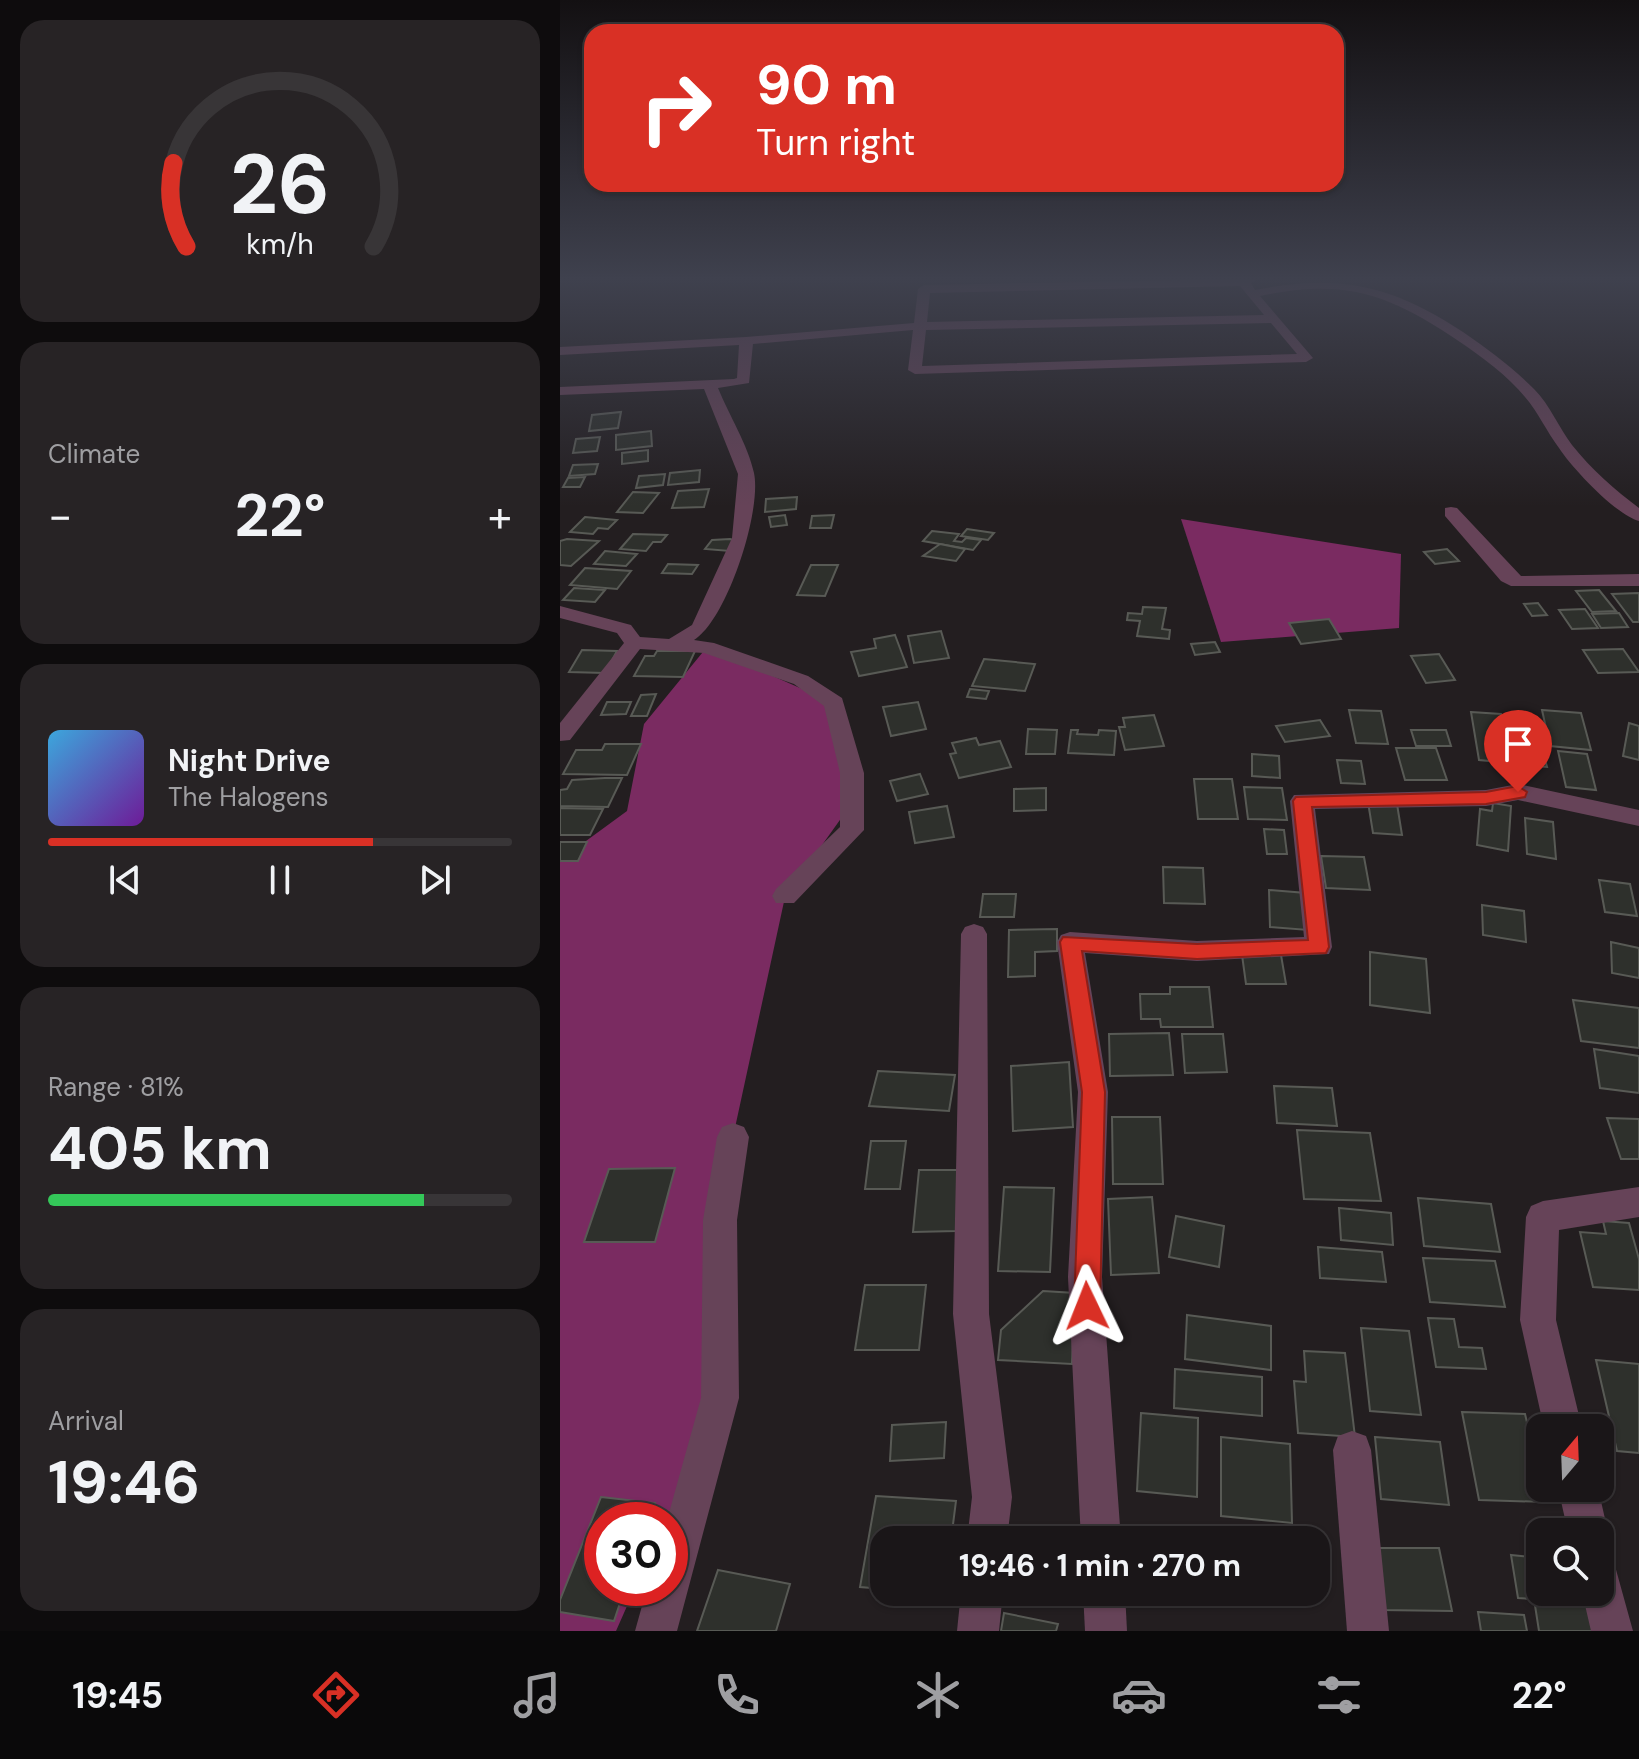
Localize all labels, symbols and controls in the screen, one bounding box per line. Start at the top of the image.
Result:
text: 90 m [756,48,897,121]
icon: right [624,56,728,160]
text: Turn right [756,119,915,166]
text: 26 [230,130,330,239]
text: km/h [246,226,314,263]
text: Climate [48,437,140,471]
text: 22° [234,476,326,555]
text: − [48,487,72,545]
text: + [488,487,512,545]
pin [1484,710,1552,792]
icon: arrive [1496,722,1540,766]
text: Night Drive [168,741,331,780]
text: The Halogens [168,780,328,814]
icon: previous [103,858,147,902]
icon: pause [258,858,302,902]
icon: next [413,858,457,902]
text: Range · 81% [48,1070,184,1104]
text: 405 km [48,1109,272,1188]
position arrow [1045,1264,1129,1348]
text: Arrival [48,1404,124,1438]
north arrow [1526,1414,1614,1502]
map controls [1526,1414,1614,1606]
text: 19:46 [48,1443,200,1522]
speed limit sign: 30 [584,1502,688,1606]
button: search [1526,1518,1614,1606]
text: 19:46 · 1 min · 270 m [959,1546,1241,1585]
icon: directions [308,1667,364,1723]
icon: music [509,1667,565,1723]
icon: phone [709,1667,765,1723]
icon: climate [910,1667,966,1723]
icon: car [1111,1667,1167,1723]
icon: filters [1311,1667,1367,1723]
text: 19:45 [72,1672,163,1719]
text: 22° [1512,1672,1567,1719]

